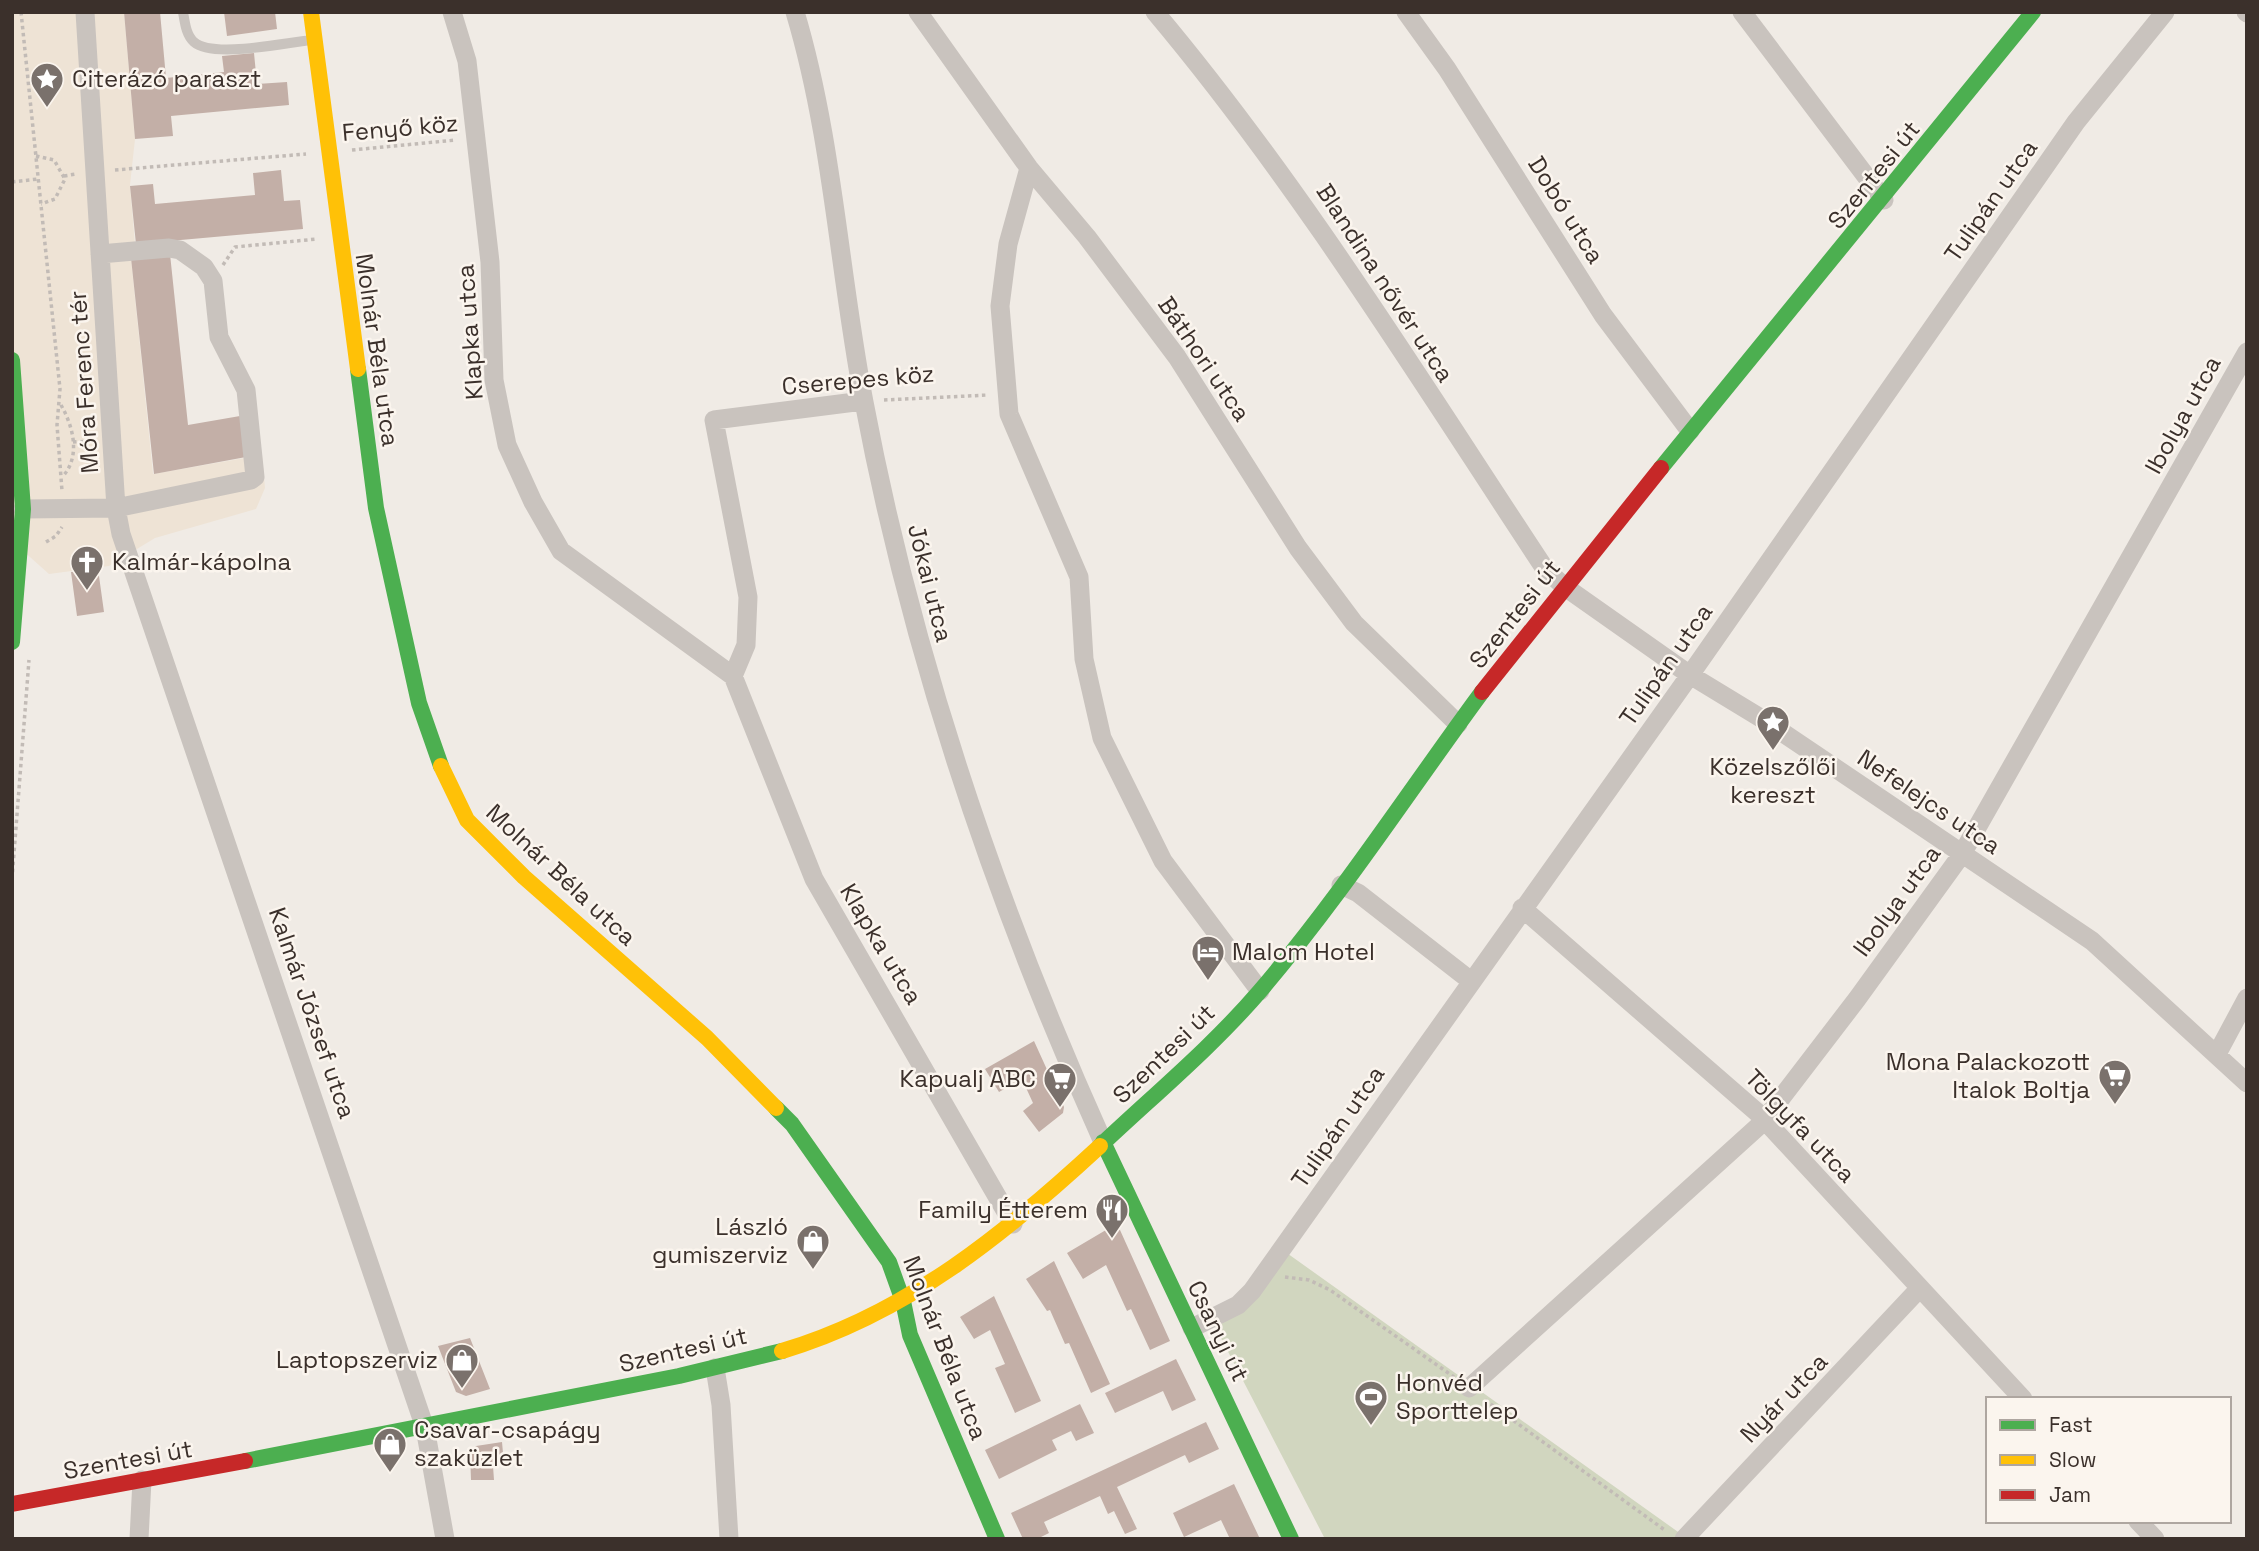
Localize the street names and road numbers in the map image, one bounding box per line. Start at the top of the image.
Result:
street label: Fenyő köz [341,107,459,148]
street label: Szentesi út [1820,114,1927,235]
street label: Tulipán utca [1937,133,2044,268]
street label: Dobó utca [1521,150,1612,269]
street label: Blandina nővér utca [1310,178,1461,388]
street label: Molnár Béla utca [349,251,406,449]
street label: Klapka utca [449,263,490,401]
street label: Móra Ferenc tér [62,290,105,474]
street label: Báthori utca [1151,290,1258,427]
street label: Ibolya utca [2137,350,2228,479]
street label: Cserepes köz [781,357,935,402]
street label: Jókai utca [901,521,960,645]
street label: Szentesi út [1462,553,1567,675]
street label: Tulipán utca [1612,597,1719,732]
street label: Nefelejcs utca [1852,742,2007,861]
street label: Molnár Béla utca [480,797,643,952]
street label: Ibolya utca [1846,839,1947,962]
street label: Klapka utca [833,878,930,1010]
street label: Kalmár József utca [262,903,363,1123]
street label: Szentesi út [1106,997,1221,1110]
street label: Tulipán utca [1284,1059,1391,1194]
street label: Tölgyfa utca [1738,1062,1862,1189]
street label: Molnár Béla utca [896,1251,995,1444]
street label: Csanyi út [1181,1275,1256,1386]
street label: Szentesi út [616,1320,750,1379]
street label: Nyár utca [1733,1346,1834,1449]
street label: Szentesi út [61,1433,195,1486]

